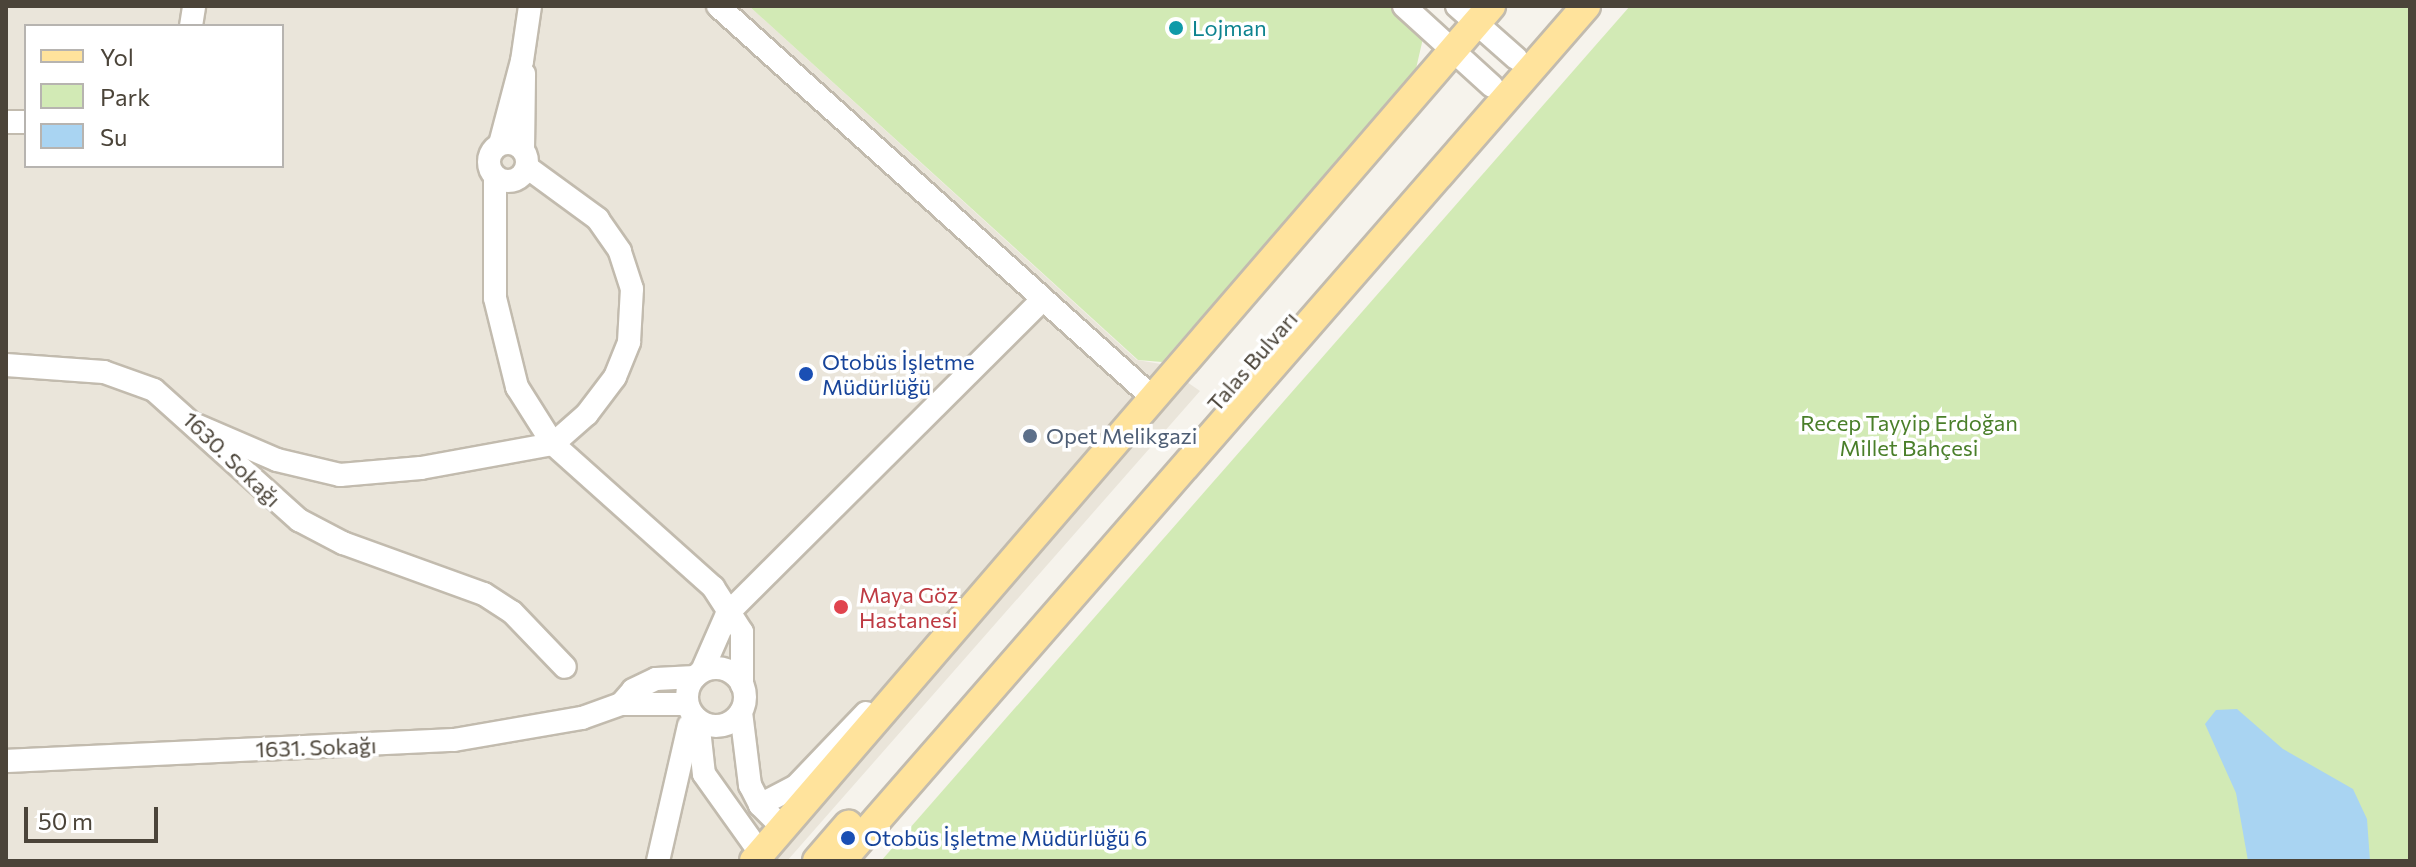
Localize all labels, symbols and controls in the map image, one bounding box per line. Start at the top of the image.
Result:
place label: Lojman [1192,15,1267,41]
marker: Lojman [1167,19,1185,37]
legend [24,24,284,168]
text: Yol [100,42,134,71]
text: Park [100,82,150,111]
text: Su [100,122,127,151]
street label: Talas Bulvarı [1201,306,1303,416]
place label: Otobüs İşletme Müdürlüğü [822,348,975,400]
marker: Otobüs İşletme Müdürlüğü [797,365,815,383]
street label: 1630. Sokağı [178,406,286,512]
park label: Recep Tayyip Erdoğan Millet Bahçesi [1800,409,2018,460]
place label: Opet Melikgazi [1046,423,1197,449]
marker: Opet Melikgazi [1021,427,1039,445]
place label: Maya Göz Hastanesi [859,581,958,632]
marker: Maya Göz Hastanesi [830,596,852,618]
street label: 1631. Sokağı [255,732,377,762]
scale bar [28,791,162,841]
text: 50 m [38,806,93,835]
place label: Otobüs İşletme Müdürlüğü 6 [864,825,1147,851]
marker: Otobüs İşletme Müdürlüğü 6 [839,829,857,847]

